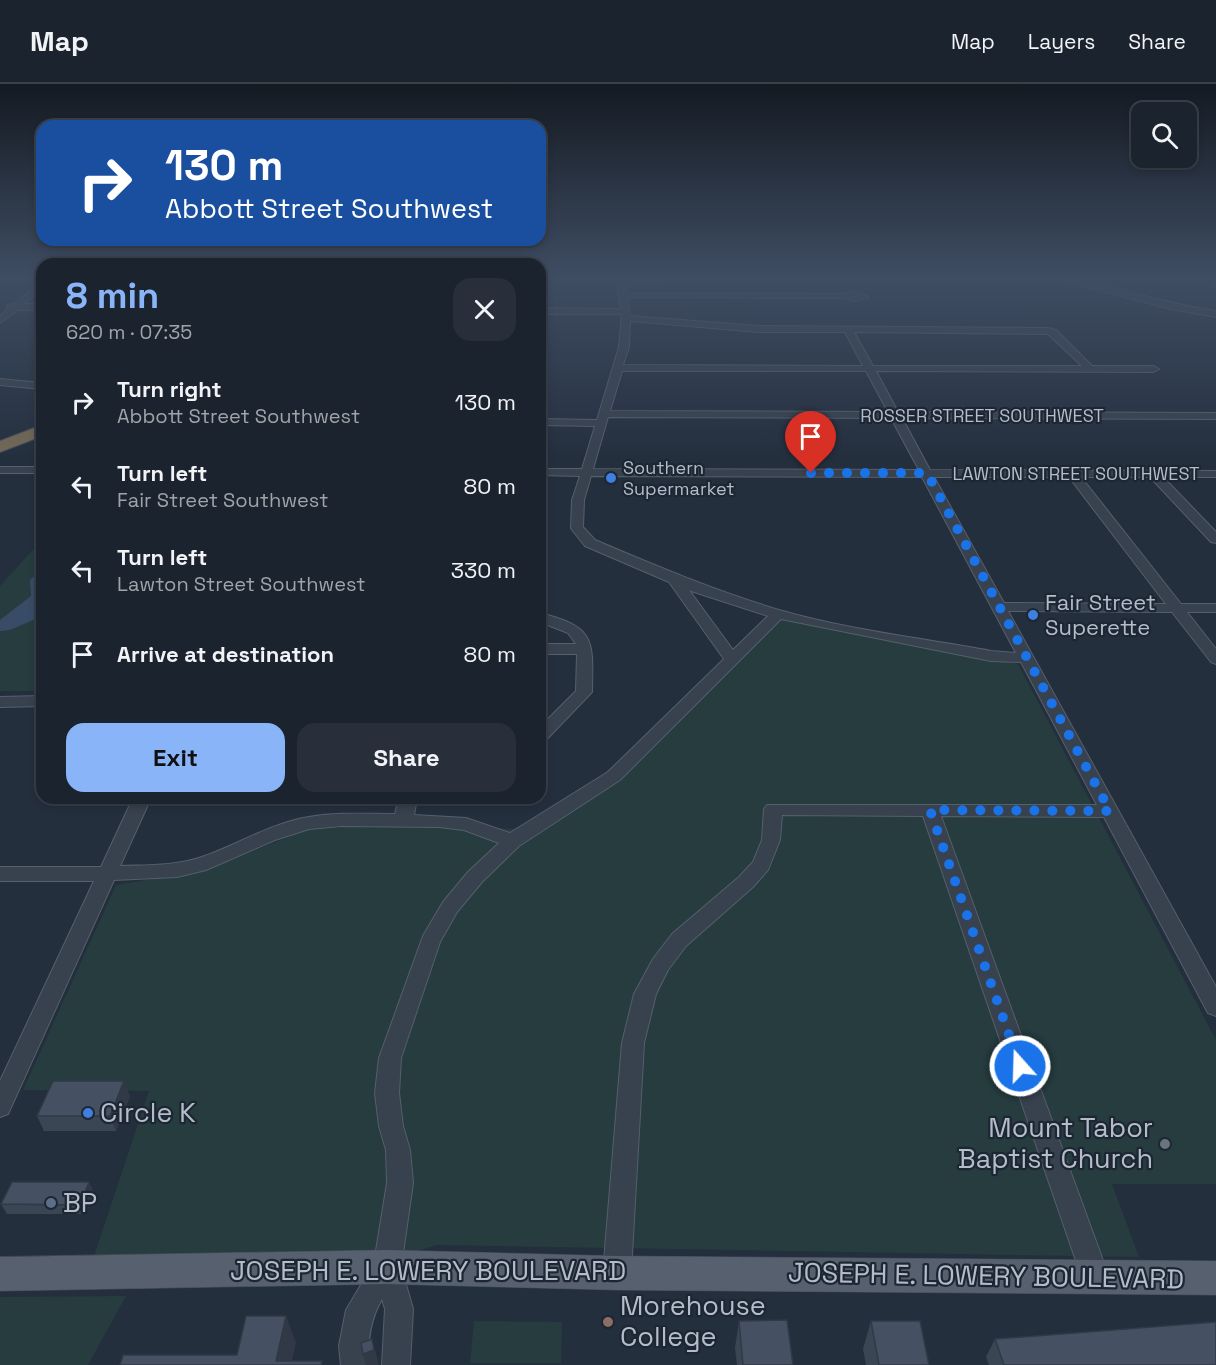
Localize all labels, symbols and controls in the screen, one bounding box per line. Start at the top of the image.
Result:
text: Map [30,23,89,59]
text: Map [951,28,995,55]
text: Layers [1028,28,1095,55]
text: Share [1128,28,1186,55]
map controls [1131,102,1197,168]
button: search [1131,102,1197,168]
text: 130 m [165,139,283,192]
icon: right [66,144,144,222]
text: Abbott Street Southwest [165,191,493,226]
text: 8 min [66,273,159,319]
button: close [453,278,516,341]
text: 620 m · 07:35 [66,319,192,345]
text: Turn right [117,375,222,403]
icon: right [66,386,99,419]
text: 130 m [455,388,516,416]
text: Abbott Street Southwest [117,403,360,429]
street label: ROSSER STREET SOUTHWEST [860,404,1104,427]
pin [785,411,836,473]
icon: arrive [794,420,827,453]
place label: Southern Supermarket [623,456,735,500]
text: Turn left [117,459,207,487]
street label: LAWTON STREET SOUTHWEST [953,462,1200,485]
icon: left [66,470,99,503]
marker: Southern Supermarket [604,471,618,485]
text: 80 m [464,472,516,500]
text: Fair Street Southwest [117,487,328,513]
text: Turn left [117,543,207,571]
icon: left [66,554,99,587]
text: 330 m [451,556,516,584]
text: Lawton Street Southwest [117,571,365,597]
place label: Fair Street Superette [1045,588,1156,641]
marker: Fair Street Superette [1026,608,1040,622]
icon: arrive [66,638,99,671]
text: Arrive at destination [117,640,334,668]
text: 80 m [464,640,516,668]
button: Exit [66,723,285,792]
button: Share [297,723,516,792]
position arrow [988,1034,1052,1098]
place label: Circle K [100,1095,196,1130]
marker: Circle K [81,1106,95,1120]
place label: Mount Tabor Baptist Church [958,1110,1153,1176]
marker: Mount Tabor Baptist Church [1158,1137,1172,1151]
place label: BP [63,1185,97,1220]
marker: BP [44,1196,58,1210]
street label: JOSEPH E. LOWERY BOULEVARD [230,1253,626,1288]
street label: JOSEPH E. LOWERY BOULEVARD [788,1255,1184,1296]
place label: Morehouse College [620,1288,766,1354]
marker: Morehouse College [601,1315,615,1329]

